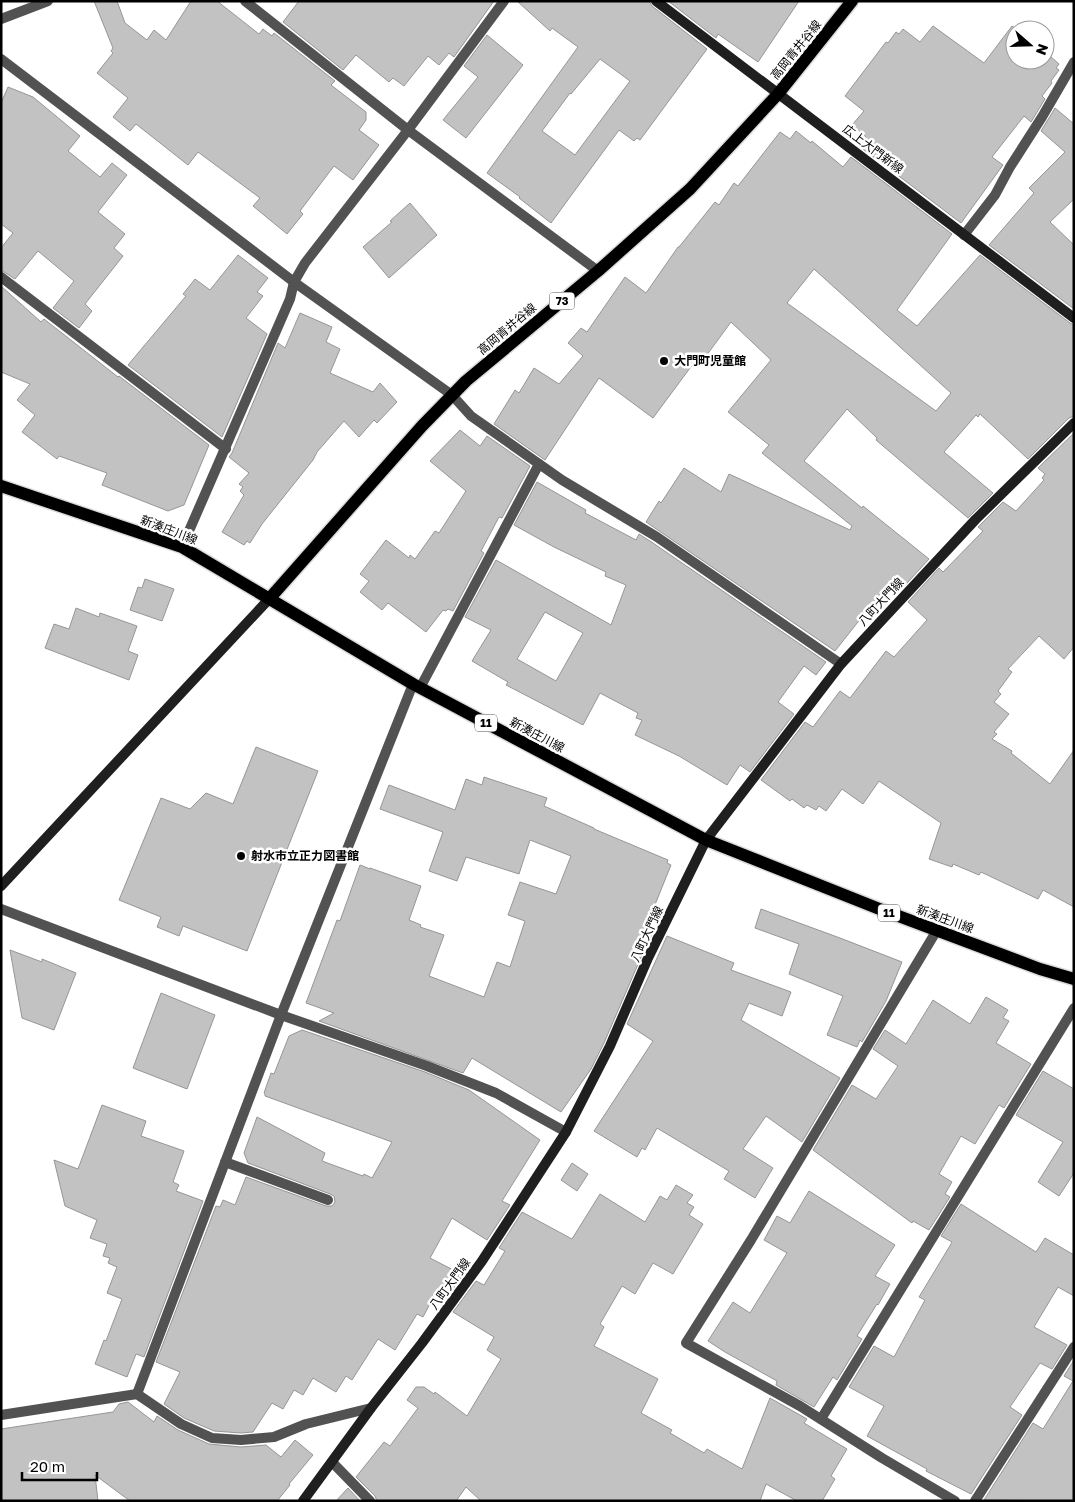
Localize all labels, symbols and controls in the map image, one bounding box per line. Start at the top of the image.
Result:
street label: 高岡青井谷線 [767,17,824,82]
north arrow [1005,20,1055,70]
text: N [1033,42,1052,58]
street label: 広上大門新線 [840,121,907,176]
road number: 73 [550,292,574,310]
street label: 高岡青井谷線 [474,300,539,358]
place label: 大門町児童館 [674,353,746,368]
marker: 大門町児童館 [658,355,670,367]
street label: 新湊庄川線 [138,512,200,547]
street label: 八町大門線 [855,575,907,629]
road number: 11 [475,714,497,731]
street label: 新湊庄川線 [507,714,567,755]
place label: 射水市立正力図書館 [251,848,359,863]
marker: 射水市立正力図書館 [235,850,247,862]
street label: 新湊庄川線 [914,901,976,936]
street label: 八町大門線 [627,903,666,964]
road number: 11 [878,904,900,921]
street label: 八町大門線 [426,1255,473,1312]
scale bar [22,1450,98,1482]
text: 20 m [30,1457,65,1475]

